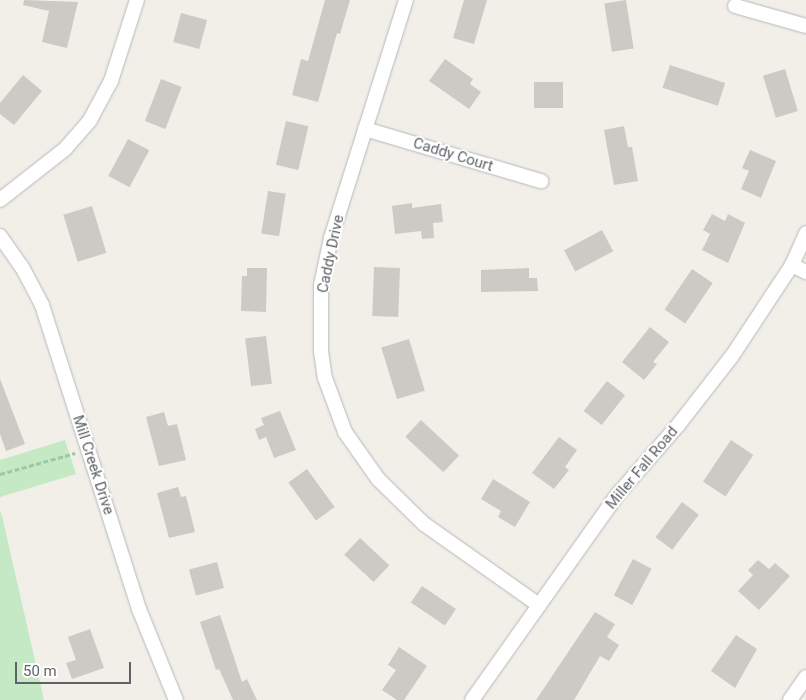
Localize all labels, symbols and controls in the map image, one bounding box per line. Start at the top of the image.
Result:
street label: Caddy Court [411,134,495,176]
street label: Caddy Drive [314,213,348,295]
street label: Mill Creek Drive [68,413,118,517]
street label: Miller Fall Road [602,423,682,513]
scale bar [18,652,134,684]
text: 50 m [23,662,57,680]

